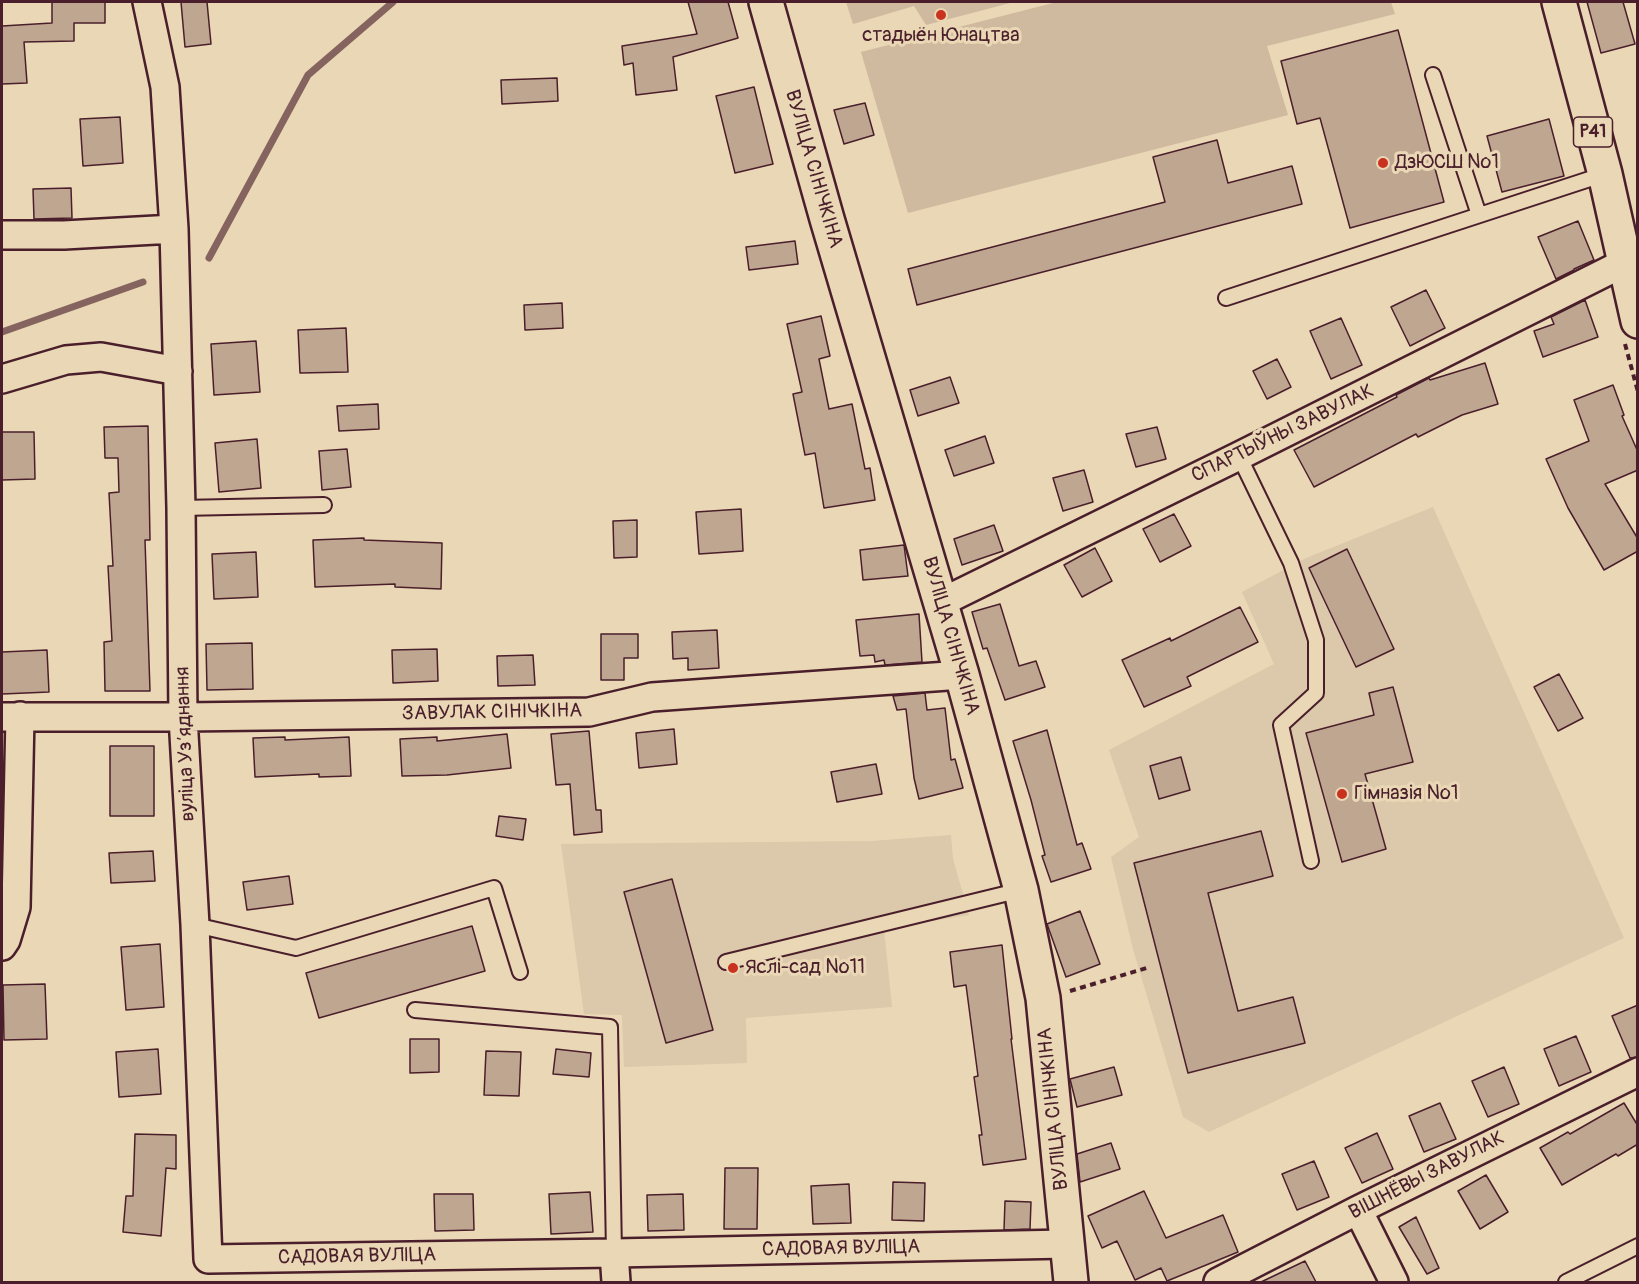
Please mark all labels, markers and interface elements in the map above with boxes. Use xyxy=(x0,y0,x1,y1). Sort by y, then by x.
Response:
marker: стадыён Юнацтва xyxy=(934,8,948,22)
place label: стадыён Юнацтва xyxy=(862,24,1020,48)
street label: ВУЛІЦА СІНІЧКІНА xyxy=(779,87,847,251)
road number: Р41 xyxy=(1574,117,1612,147)
place label: ДзЮСШ №1 xyxy=(1395,151,1499,175)
marker: ДзЮСШ №1 xyxy=(1376,156,1390,170)
street label: СПАРТЫЎНЫ ЗАВУЛАК xyxy=(1188,379,1378,489)
street label: ВУЛІЦА СІНІЧКІНА xyxy=(916,554,984,718)
street label: вуліца Узʼяднання xyxy=(171,666,201,822)
street label: ЗАВУЛАК СІНІЧКІНА xyxy=(402,699,582,727)
place label: Гімназія №1 xyxy=(1354,782,1459,806)
marker: Гімназія №1 xyxy=(1335,787,1349,801)
place label: Яслі-сад №11 xyxy=(745,956,865,980)
marker: Яслі-сад №11 xyxy=(726,961,740,975)
street label: ВУЛІЦА СІНІЧКІНА xyxy=(1034,1026,1074,1192)
street label: ВІШНЁВЫ ЗАВУЛАК xyxy=(1345,1126,1509,1226)
street label: САДОВАЯ ВУЛІЦА xyxy=(762,1236,920,1262)
street label: САДОВАЯ ВУЛІЦА xyxy=(278,1244,436,1270)

